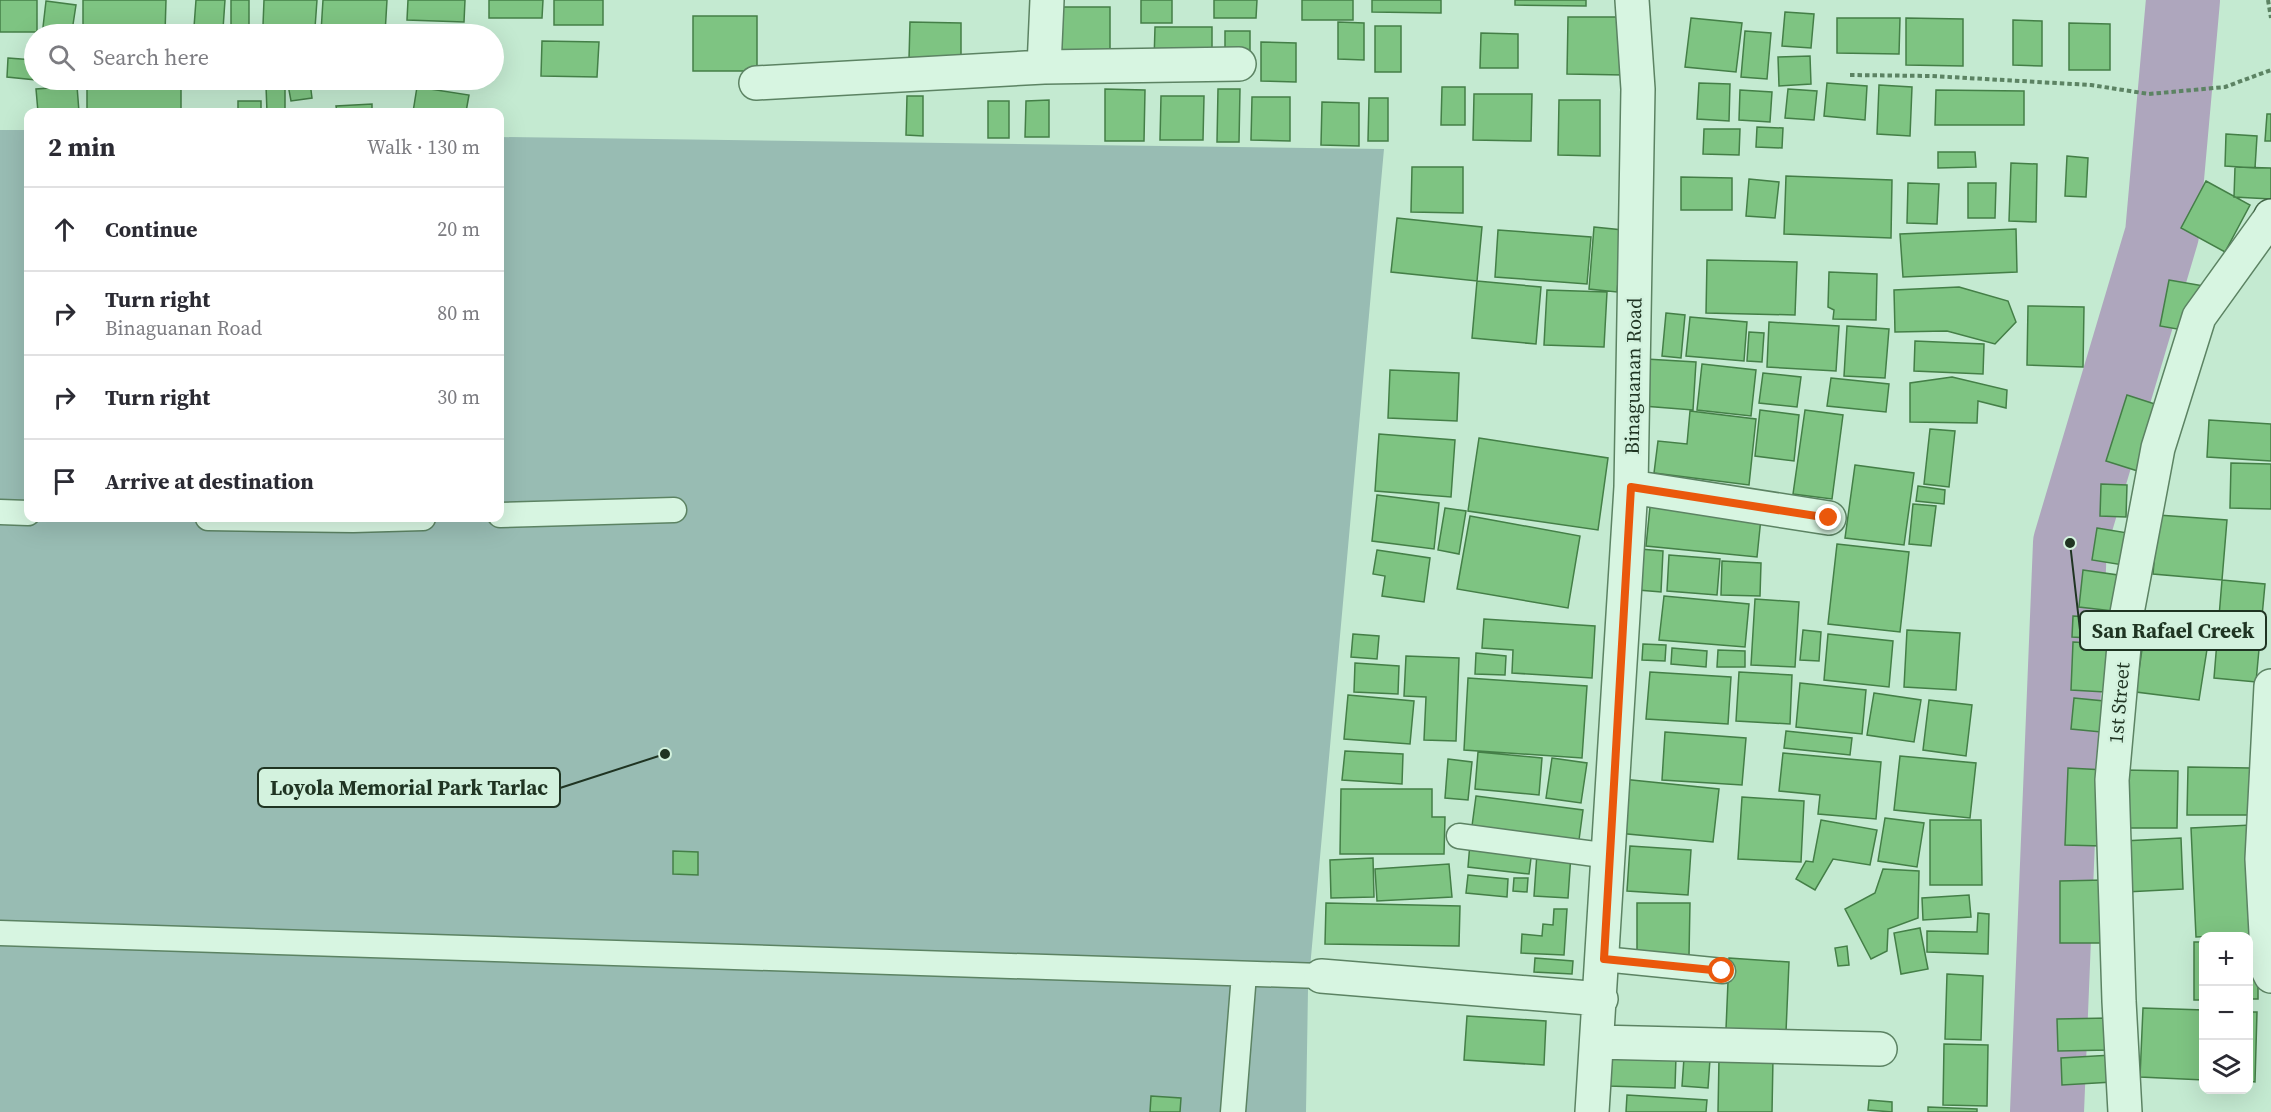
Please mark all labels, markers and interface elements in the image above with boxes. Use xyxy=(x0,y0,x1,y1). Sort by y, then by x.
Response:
search box xyxy=(24,24,504,90)
icon: search xyxy=(45,41,78,74)
text: Search here xyxy=(93,42,209,72)
text: 2 min xyxy=(48,129,115,165)
text: Walk · 130 m xyxy=(367,133,480,161)
icon: ahead xyxy=(48,213,81,246)
text: Continue xyxy=(105,214,198,244)
text: 20 m xyxy=(437,215,480,243)
text: Turn right xyxy=(105,284,210,314)
icon: right xyxy=(48,297,81,330)
street label: Binaguanan Road xyxy=(1618,297,1648,455)
text: 80 m xyxy=(437,299,480,327)
text: Binaguanan Road xyxy=(105,314,262,342)
icon: right xyxy=(48,381,81,414)
text: Turn right xyxy=(105,382,210,412)
text: 30 m xyxy=(437,383,480,411)
icon: arrive xyxy=(48,465,81,498)
text: Arrive at destination xyxy=(105,466,314,496)
route end xyxy=(1815,504,1841,530)
callout: San Rafael Creek xyxy=(2080,611,2266,650)
text: San Rafael Creek xyxy=(2092,616,2255,645)
street label: 1st Street xyxy=(2101,661,2137,745)
callout: Loyola Memorial Park Tarlac xyxy=(258,768,560,807)
text: Loyola Memorial Park Tarlac xyxy=(270,773,548,802)
map controls xyxy=(2199,932,2253,1094)
button: + xyxy=(2199,932,2253,986)
route start xyxy=(1708,957,1734,983)
button: − xyxy=(2199,986,2253,1040)
button: layers xyxy=(2199,1040,2253,1094)

